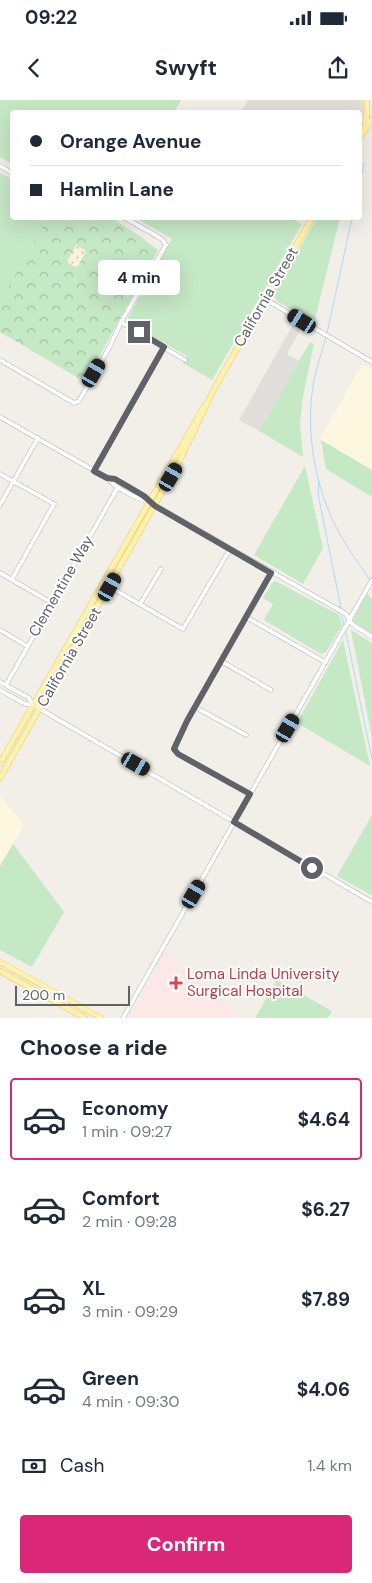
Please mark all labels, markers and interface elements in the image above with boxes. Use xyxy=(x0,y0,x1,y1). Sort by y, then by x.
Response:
text: 09:22 xyxy=(25,5,77,30)
text: Swyft xyxy=(155,53,217,82)
icon: back xyxy=(20,54,48,82)
icon: share xyxy=(324,54,352,82)
text: Orange Avenue xyxy=(60,129,201,154)
text: Hamlin Lane xyxy=(60,177,174,202)
street label: California Street xyxy=(229,243,303,350)
callout: 4 min xyxy=(98,260,180,294)
text: 4 min xyxy=(117,267,161,288)
car xyxy=(285,307,318,335)
route end xyxy=(128,321,150,343)
car xyxy=(80,356,107,390)
car xyxy=(157,460,184,494)
street label: Clementine Way xyxy=(24,531,98,640)
car xyxy=(96,570,123,604)
street label: California Street xyxy=(32,603,106,710)
car xyxy=(274,711,301,745)
car xyxy=(119,750,152,778)
route start xyxy=(301,857,323,879)
car xyxy=(180,877,207,911)
place label: Loma Linda University Surgical Hospital xyxy=(187,964,340,1001)
marker: Loma Linda University Surgical Hospital xyxy=(169,976,183,990)
scale bar xyxy=(15,983,130,1006)
text: 200 m xyxy=(22,986,65,1004)
text: Choose a ride xyxy=(20,1033,168,1062)
text: Economy xyxy=(82,1096,169,1121)
icon: car xyxy=(22,1097,67,1142)
text: $4.64 xyxy=(298,1107,350,1132)
text: 1 min · 09:27 xyxy=(82,1121,172,1142)
text: Comfort xyxy=(82,1186,160,1211)
icon: car xyxy=(22,1187,67,1232)
text: $6.27 xyxy=(301,1197,350,1222)
text: 2 min · 09:28 xyxy=(82,1211,177,1232)
text: XL xyxy=(82,1276,105,1301)
icon: car xyxy=(22,1277,67,1322)
text: $7.89 xyxy=(301,1287,350,1312)
text: 3 min · 09:29 xyxy=(82,1301,178,1322)
text: Green xyxy=(82,1366,139,1391)
icon: car xyxy=(22,1367,67,1412)
text: $4.06 xyxy=(297,1377,350,1402)
text: 4 min · 09:30 xyxy=(82,1391,180,1412)
icon: cash xyxy=(20,1452,48,1480)
text: Cash xyxy=(60,1453,104,1478)
text: 1.4 km xyxy=(308,1455,352,1476)
button: Confirm xyxy=(20,1515,352,1573)

